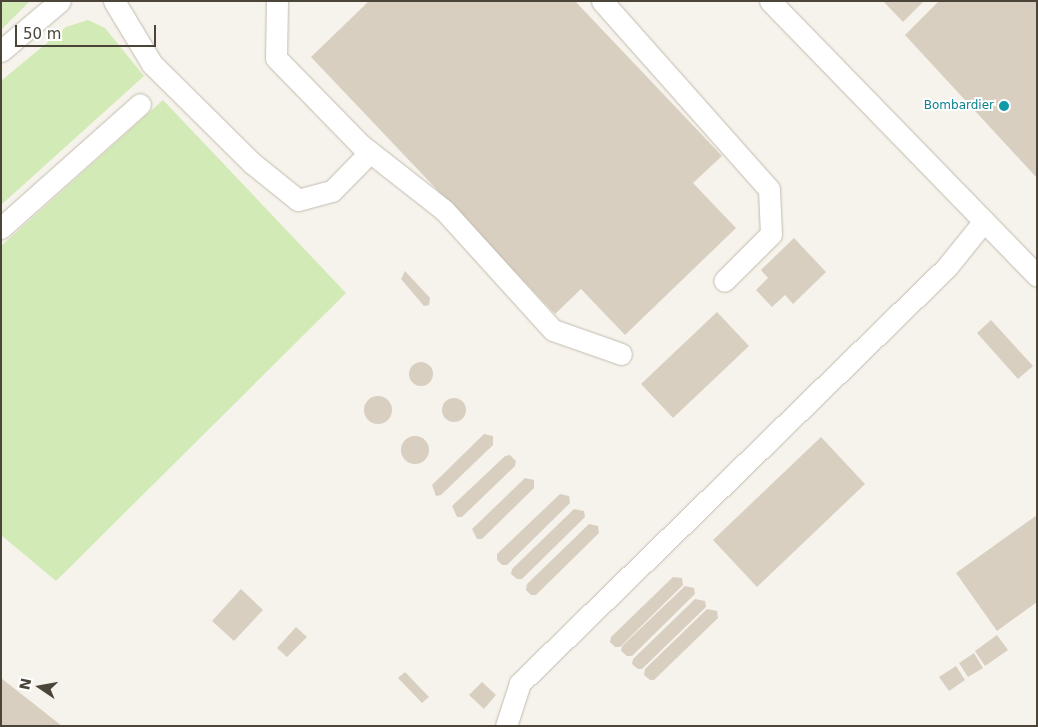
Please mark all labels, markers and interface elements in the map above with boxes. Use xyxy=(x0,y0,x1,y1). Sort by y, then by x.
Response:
scale bar xyxy=(18,15,159,47)
text: 50 m xyxy=(23,25,61,43)
place label: Bombardier xyxy=(924,99,994,113)
marker: Bombardier xyxy=(998,100,1010,112)
north arrow xyxy=(15,662,65,712)
text: N xyxy=(16,676,34,691)

